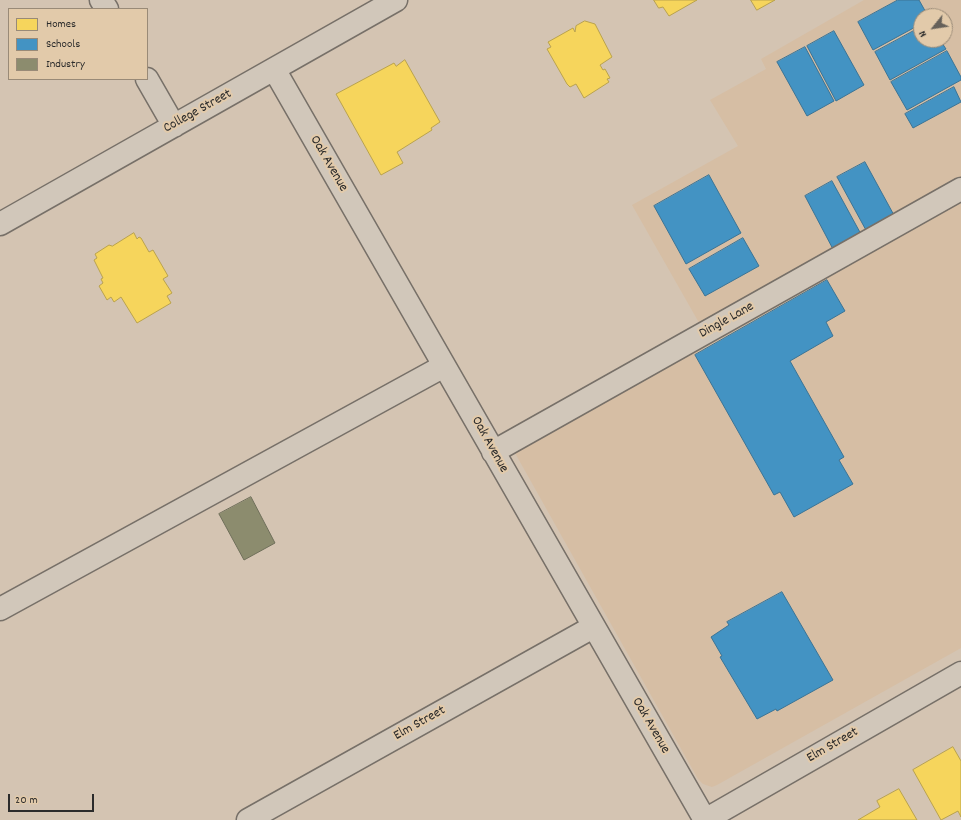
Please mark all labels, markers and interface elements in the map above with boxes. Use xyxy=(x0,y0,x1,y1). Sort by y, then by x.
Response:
legend xyxy=(8,8,148,80)
north arrow xyxy=(913,8,953,48)
text: Homes xyxy=(46,16,76,33)
text: N xyxy=(915,27,932,40)
text: Schools xyxy=(46,36,80,53)
text: Industry xyxy=(46,56,85,73)
street label: College Street xyxy=(161,86,235,138)
street label: Oak Avenue xyxy=(305,133,351,195)
street label: Dingle Lane xyxy=(697,299,757,343)
street label: Oak Avenue xyxy=(467,414,511,476)
street label: Oak Avenue xyxy=(627,695,673,757)
street label: Elm Street xyxy=(391,703,449,745)
street label: Elm Street xyxy=(804,725,862,767)
scale bar xyxy=(10,786,96,812)
text: 20 m xyxy=(15,792,38,809)

